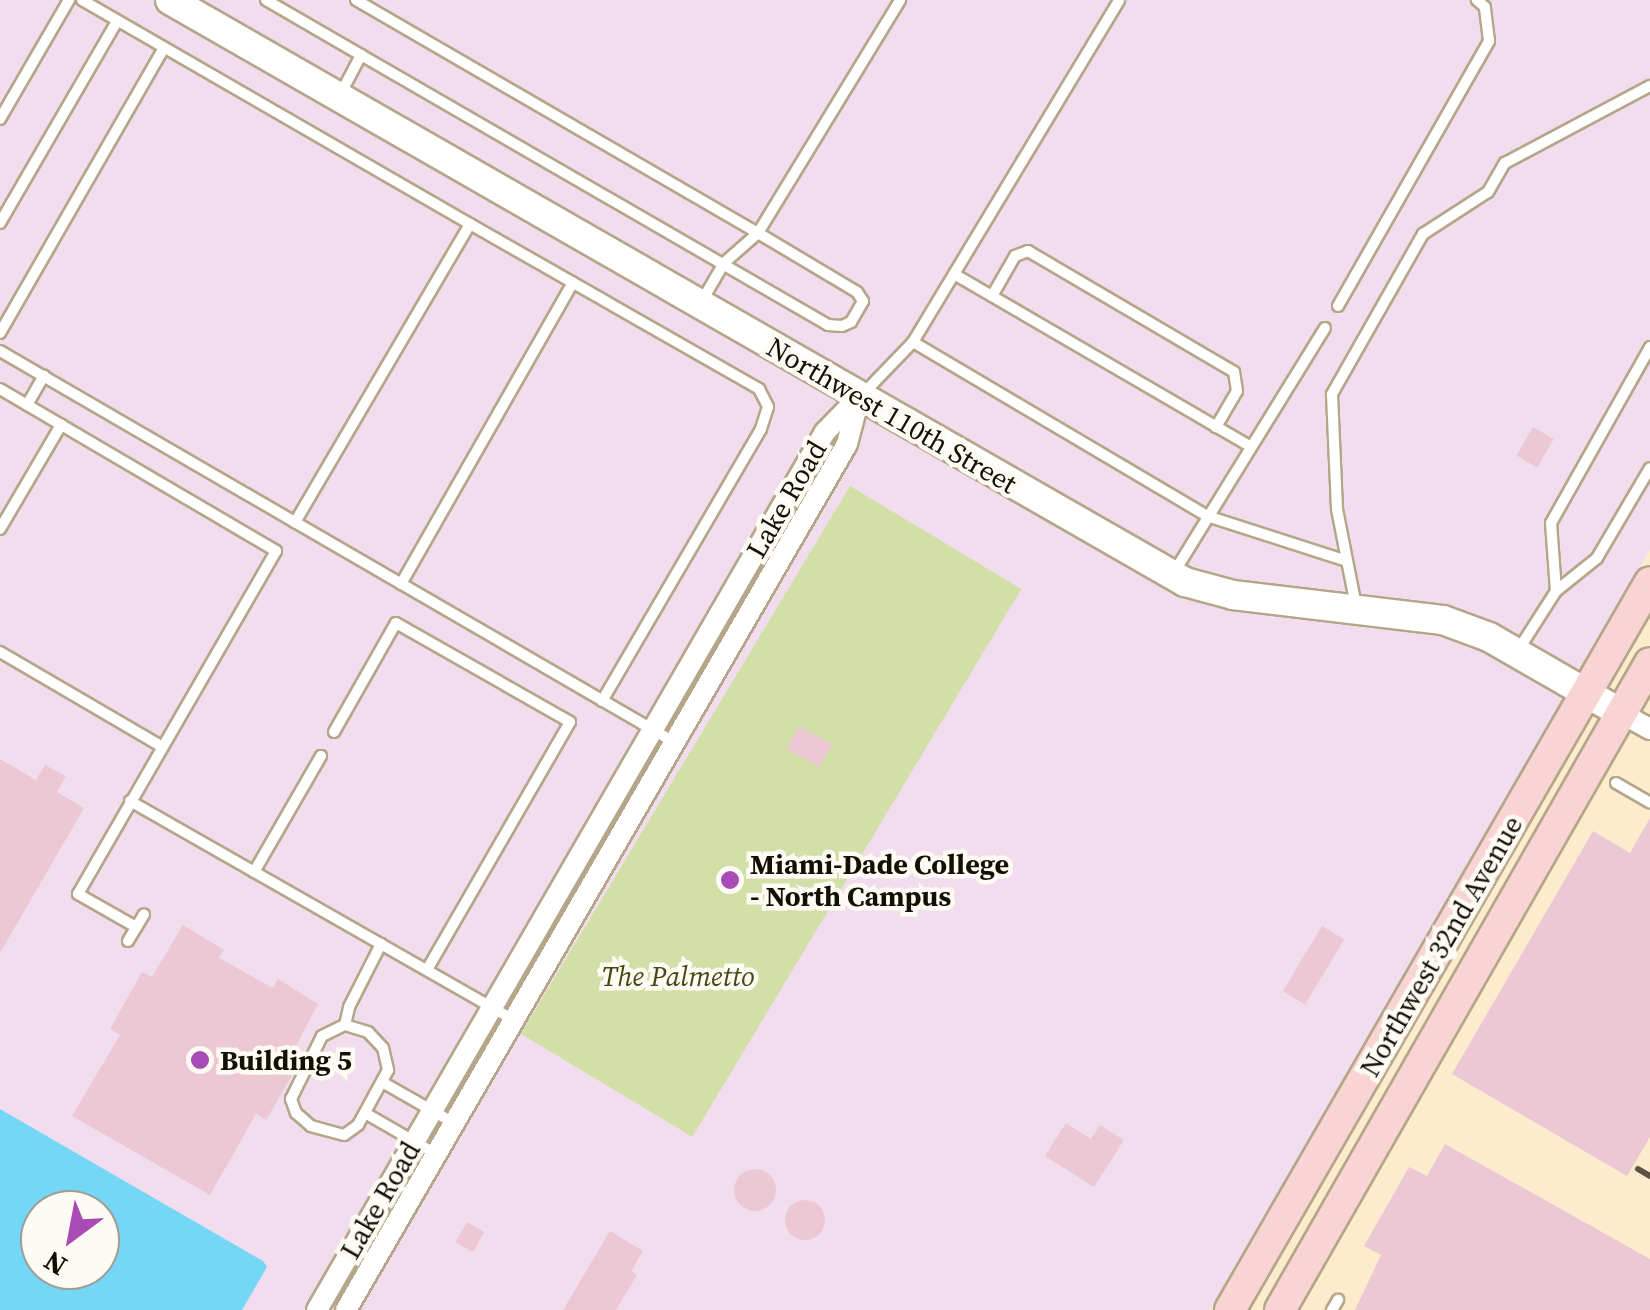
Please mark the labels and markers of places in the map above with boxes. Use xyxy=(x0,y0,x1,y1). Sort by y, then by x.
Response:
place label: Miami-Dade College - North Campus xyxy=(750,847,1009,913)
marker: Miami-Dade College - North Campus xyxy=(719,869,741,891)
place label: Building 5 xyxy=(220,1043,352,1077)
marker: Building 5 xyxy=(189,1049,211,1071)

